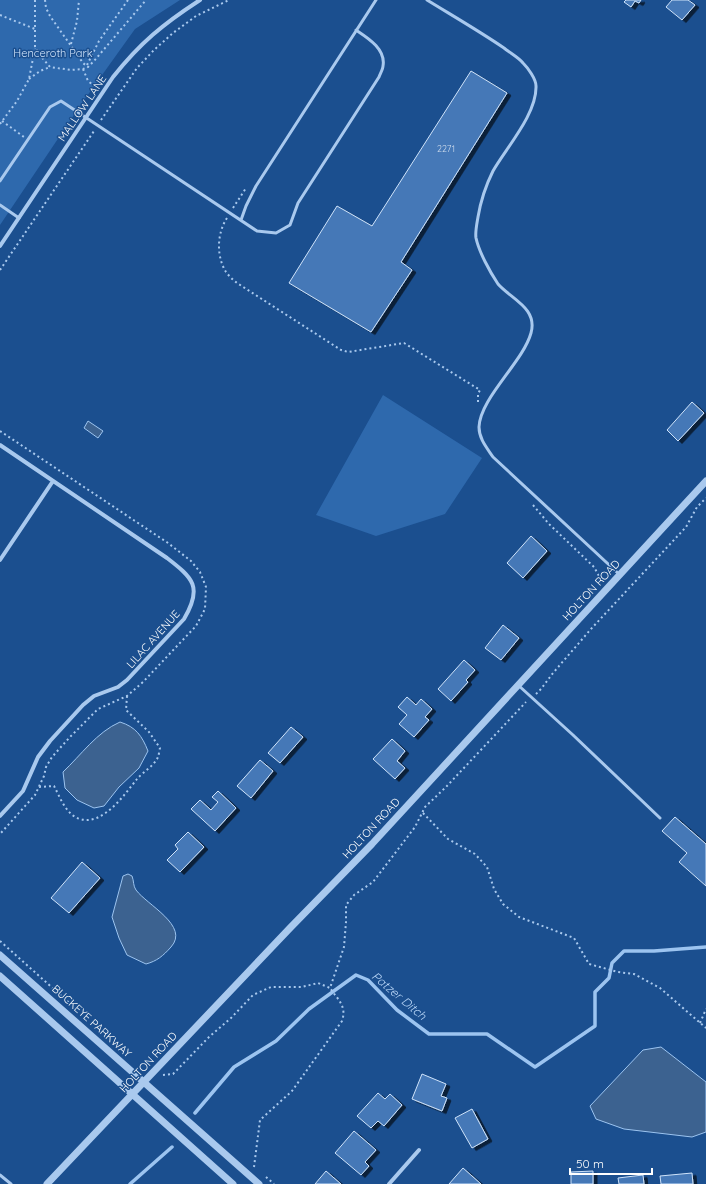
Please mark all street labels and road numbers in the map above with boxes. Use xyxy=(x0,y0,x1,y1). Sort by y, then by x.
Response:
street label: MALLOW LANE xyxy=(55,72,109,144)
street label: HOLTON ROAD xyxy=(559,557,623,623)
street label: LILAC AVENUE xyxy=(123,607,183,671)
street label: HOLTON ROAD xyxy=(339,795,403,861)
street label: BUCKEYE PARKWAY xyxy=(49,982,135,1060)
street label: HOLTON ROAD xyxy=(116,1029,180,1095)

